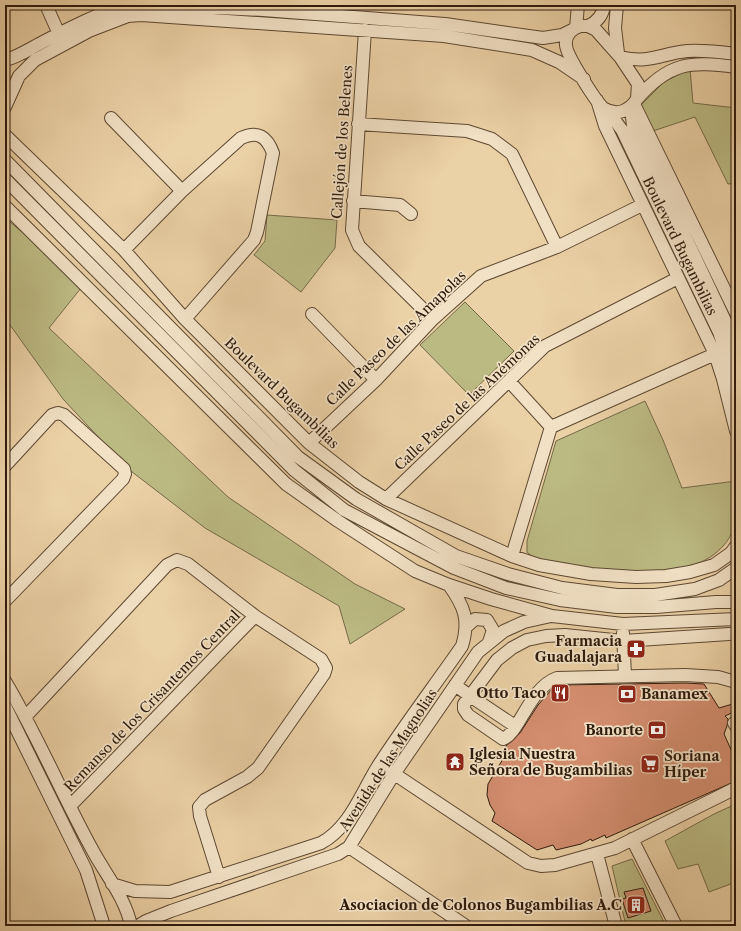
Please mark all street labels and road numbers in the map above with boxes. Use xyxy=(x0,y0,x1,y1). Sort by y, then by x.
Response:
street label: Callejón de los Belenes xyxy=(328,64,356,220)
street label: Boulevard Bugambilias xyxy=(639,174,721,318)
street label: Calle Paseo de las Amapolas xyxy=(322,266,470,410)
street label: Calle Paseo de las Anémonas xyxy=(390,330,544,474)
street label: Boulevard Bugambilias xyxy=(221,334,343,452)
street label: Remanso de los Crisantemos Central xyxy=(60,606,244,796)
street label: Avenida de las Magnolias xyxy=(335,685,441,836)

